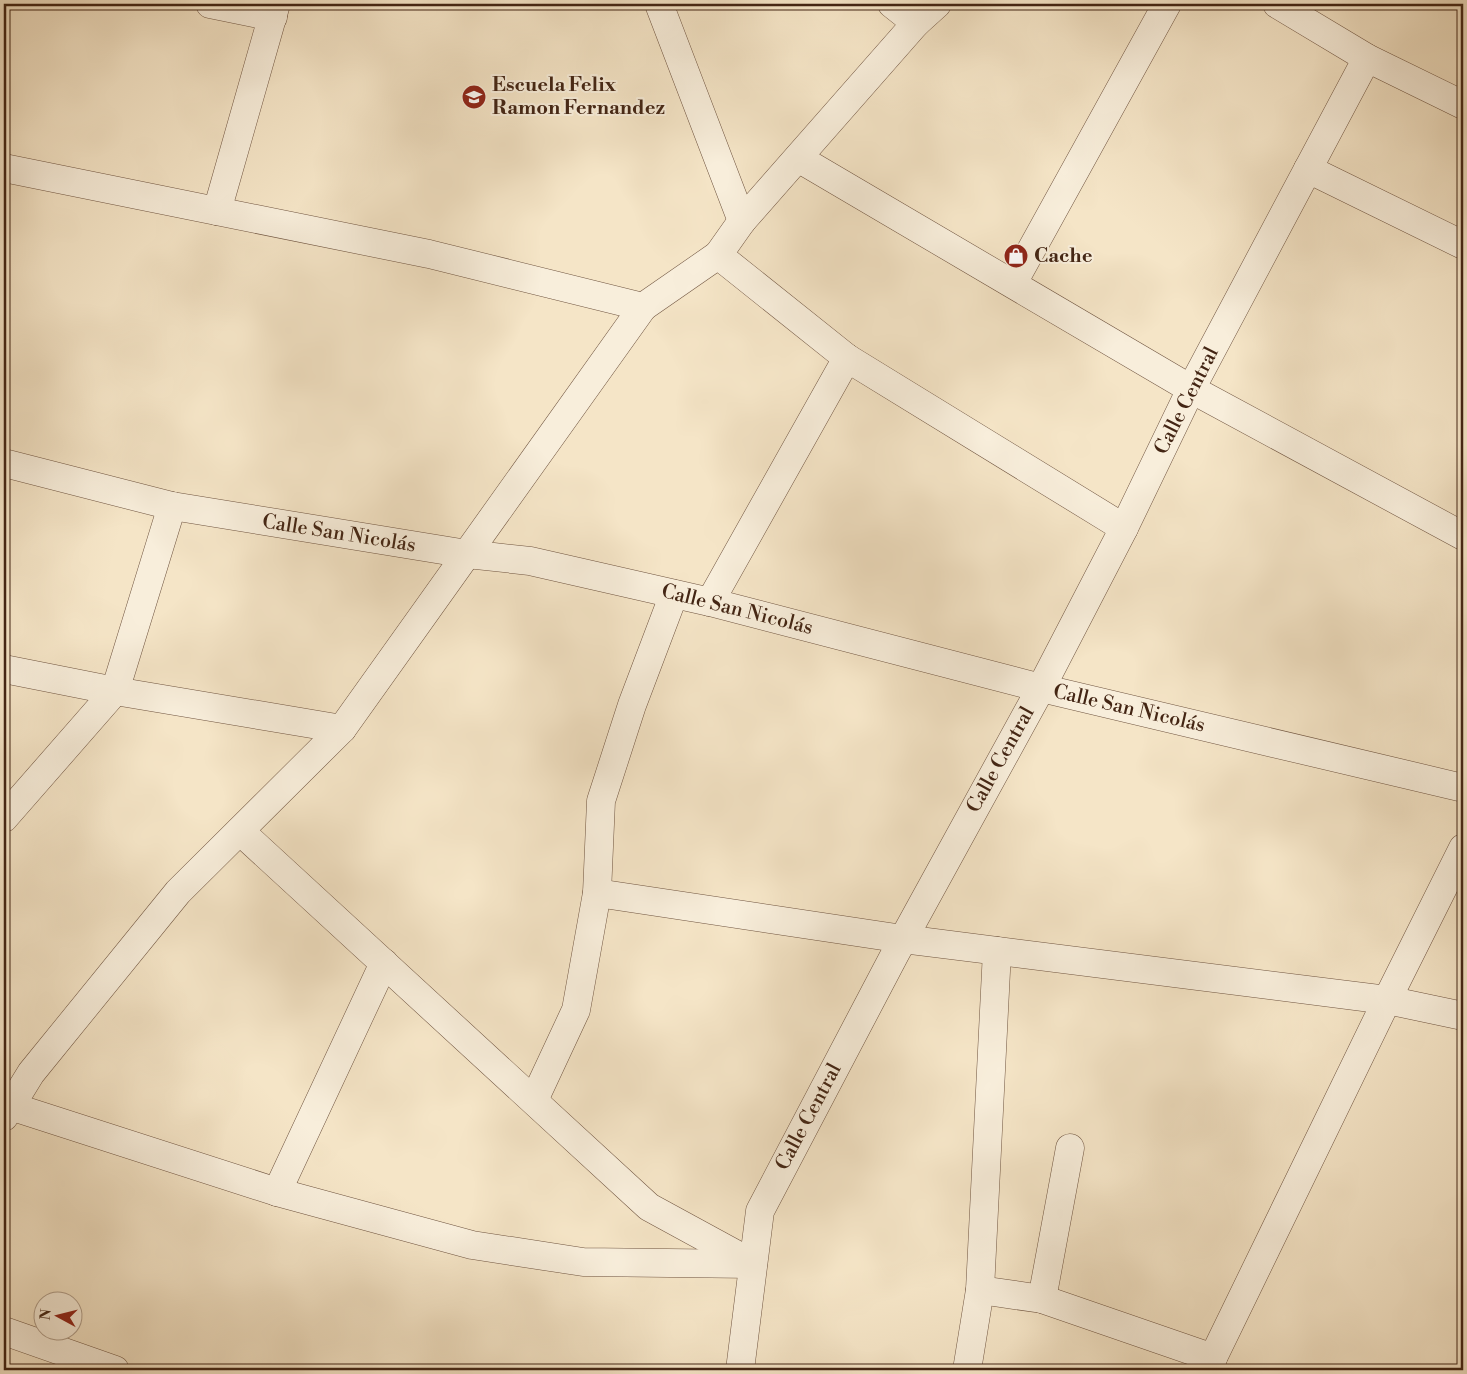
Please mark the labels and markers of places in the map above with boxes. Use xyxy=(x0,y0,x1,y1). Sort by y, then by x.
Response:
place label: Escuela Felix Ramon Fernandez xyxy=(492,73,665,121)
school or university icon: Escuela Felix Ramon Fernandez xyxy=(461,84,487,110)
shop icon: Cache xyxy=(1003,243,1029,269)
place label: Cache xyxy=(1034,244,1093,269)

